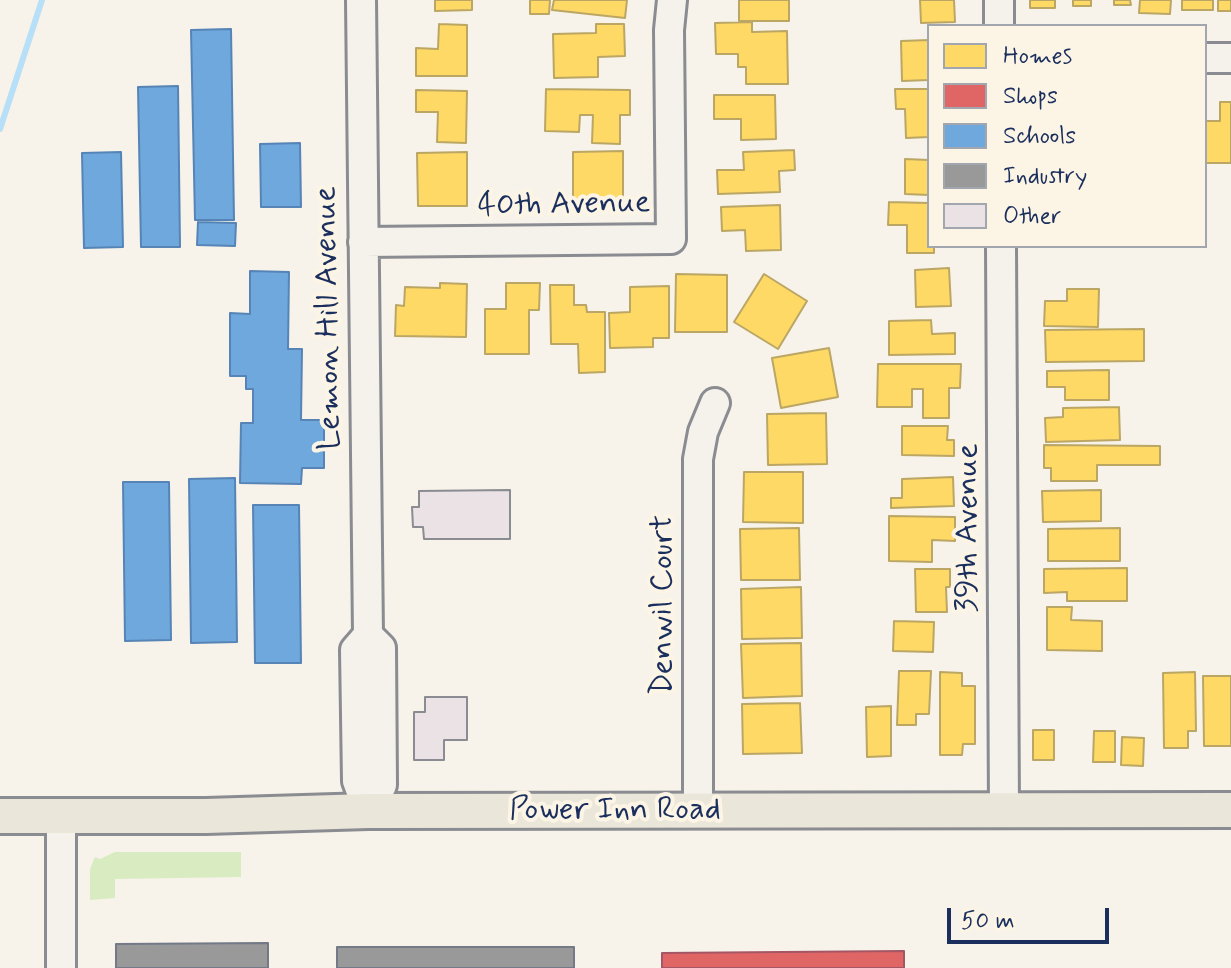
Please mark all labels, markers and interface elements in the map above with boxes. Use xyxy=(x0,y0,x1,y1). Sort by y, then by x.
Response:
legend xyxy=(927,24,1207,248)
text: Homes xyxy=(1003,41,1072,72)
text: Shops xyxy=(1003,81,1058,112)
text: Schools xyxy=(1003,121,1076,152)
text: Industry xyxy=(1003,161,1087,192)
street label: 40th Avenue xyxy=(477,185,651,227)
street label: Lemon Hill Avenue xyxy=(308,186,352,450)
text: Other xyxy=(1003,201,1061,232)
street label: 39th Avenue xyxy=(950,443,988,613)
street label: Denwil Court xyxy=(645,515,683,695)
street label: Power Inn Road xyxy=(509,792,721,830)
scale bar xyxy=(951,892,1113,942)
text: 50 m xyxy=(961,906,1015,937)

